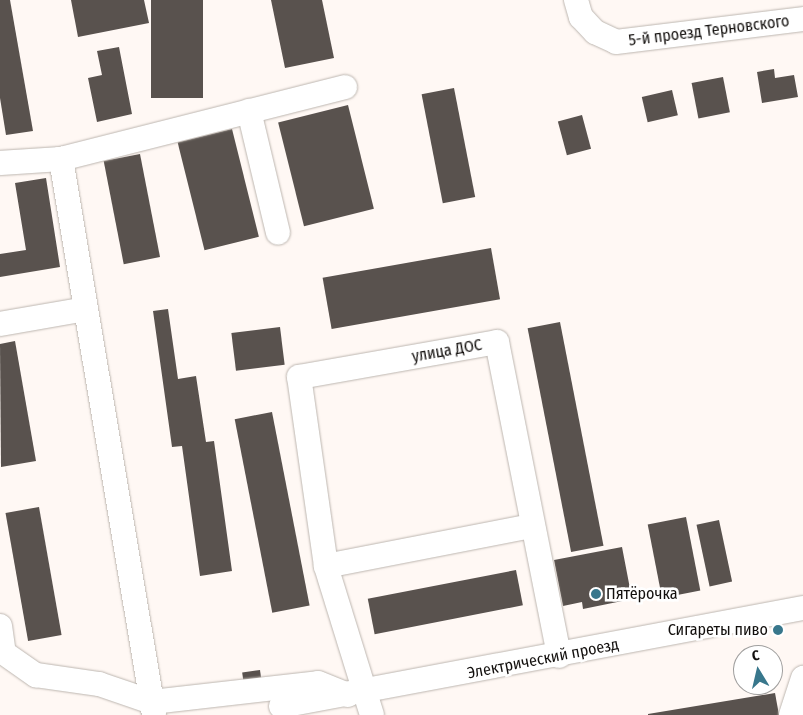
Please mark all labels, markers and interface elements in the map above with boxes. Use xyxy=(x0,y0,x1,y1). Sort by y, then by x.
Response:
street label: 5-й проезд Терновского xyxy=(627,12,791,50)
street label: улица ДОС xyxy=(410,335,484,367)
place label: Пятёрочка xyxy=(606,584,678,604)
marker: Пятёрочка xyxy=(590,588,602,600)
place label: Сигареты пиво xyxy=(668,620,768,640)
marker: Сигареты пиво xyxy=(772,624,784,636)
street label: Электрический проезд xyxy=(466,635,620,683)
north arrow xyxy=(733,645,783,695)
text: С xyxy=(751,647,761,665)

